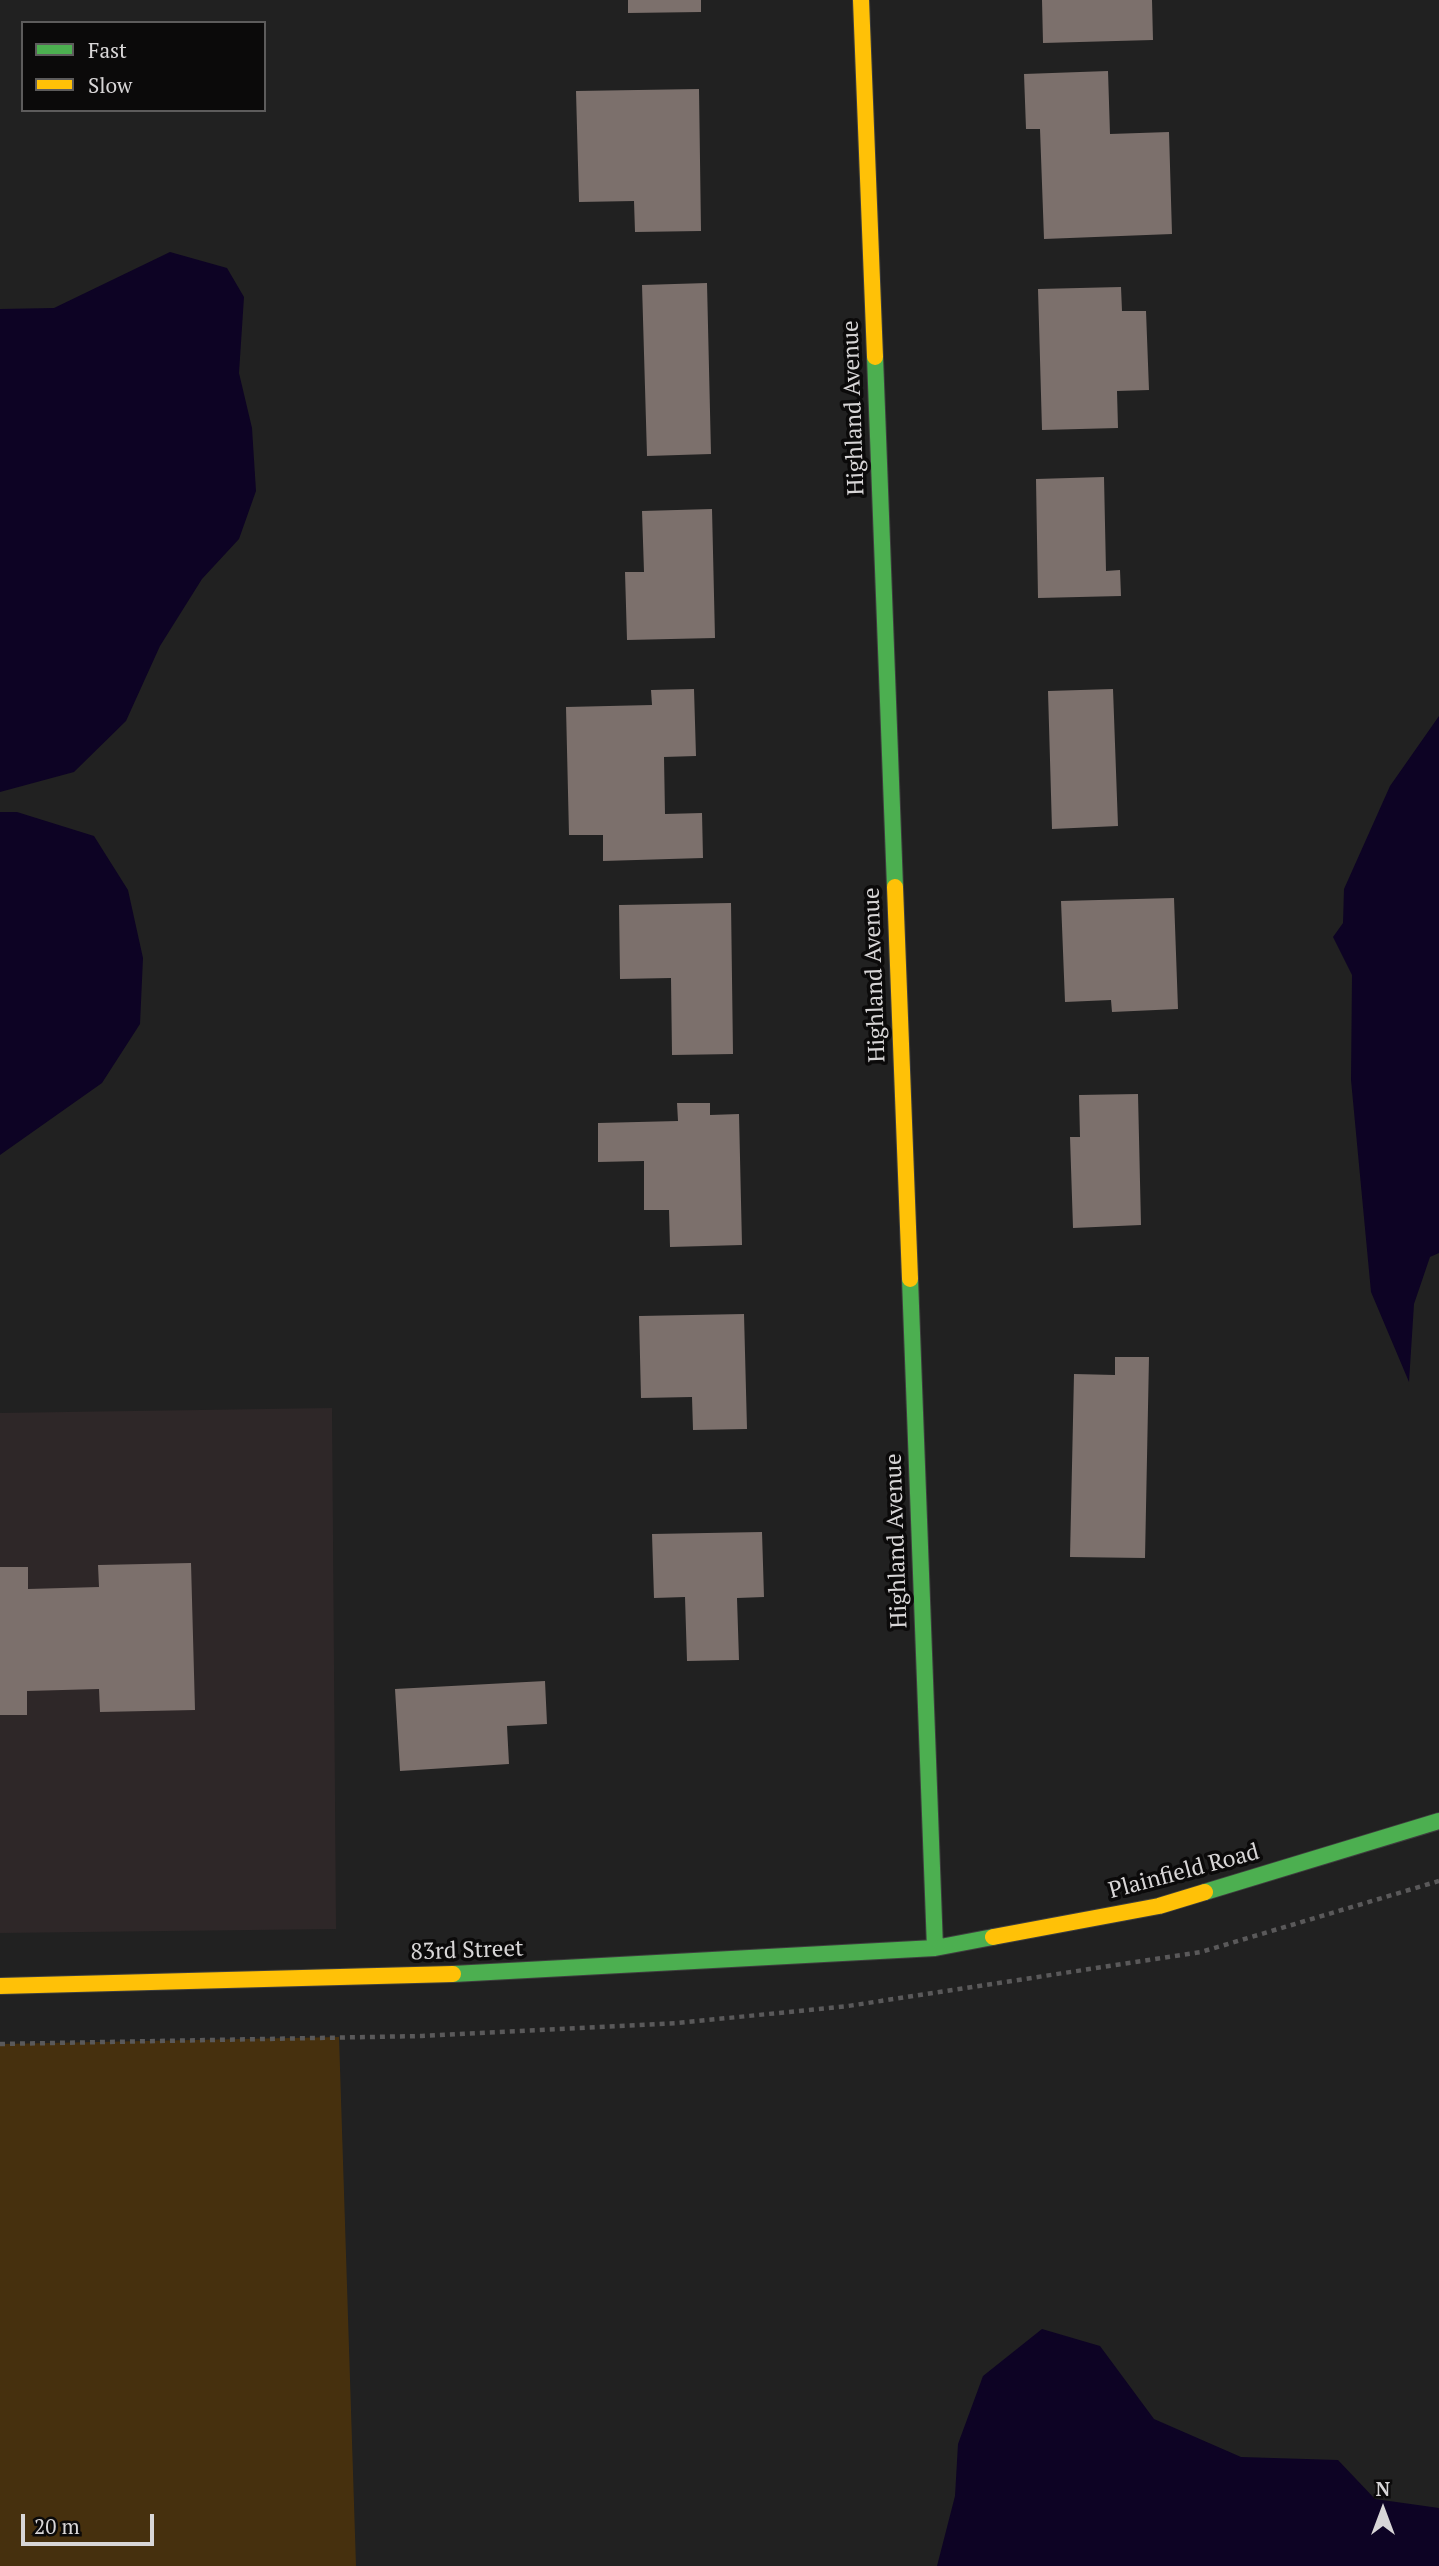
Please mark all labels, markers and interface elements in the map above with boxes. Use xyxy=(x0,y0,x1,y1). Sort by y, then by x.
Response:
legend xyxy=(21,21,266,112)
text: Fast xyxy=(88,36,127,64)
text: Slow xyxy=(88,71,132,99)
street label: Highland Avenue xyxy=(837,320,871,496)
street label: Highland Avenue xyxy=(858,887,892,1063)
street label: Highland Avenue xyxy=(880,1453,914,1629)
street label: Plainfield Road xyxy=(1106,1839,1262,1905)
street label: 83rd Street xyxy=(410,1935,524,1967)
north arrow xyxy=(1348,2475,1418,2545)
text: N xyxy=(1376,2476,1390,2501)
scale bar xyxy=(24,2500,158,2544)
text: 20 m xyxy=(34,2512,80,2540)

